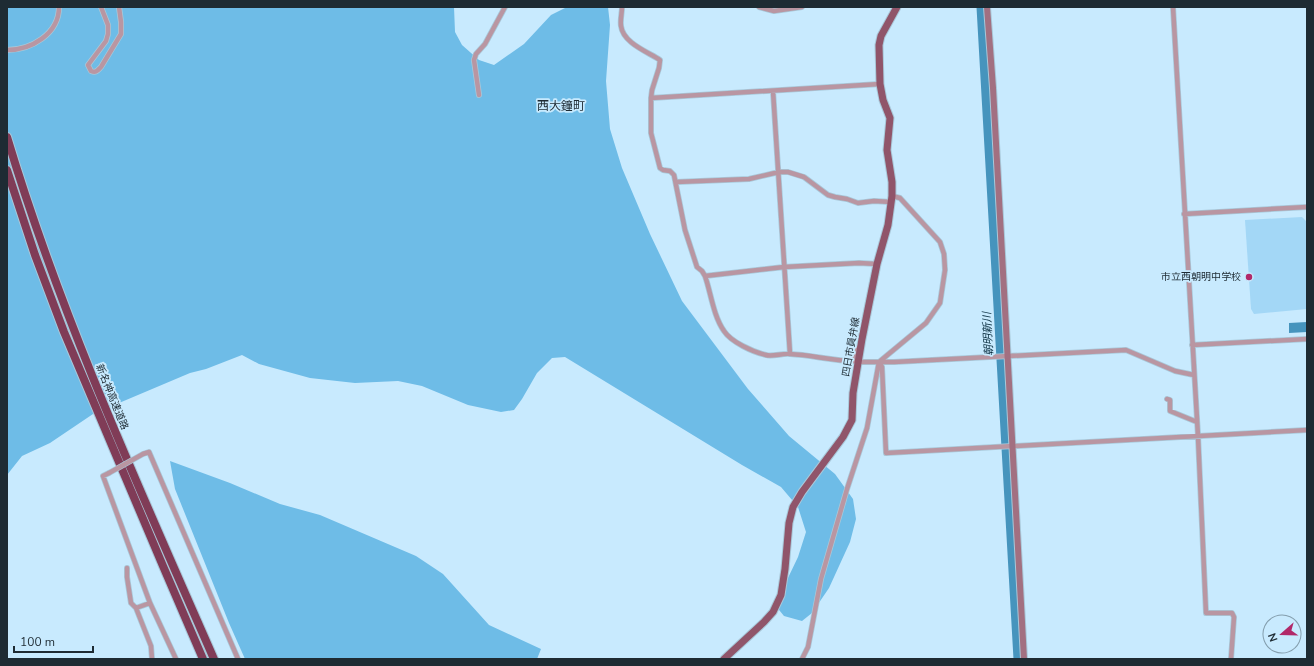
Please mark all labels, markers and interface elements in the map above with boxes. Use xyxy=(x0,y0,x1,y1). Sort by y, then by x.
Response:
district label: 西大鐘町 xyxy=(537,98,585,114)
place label: 市立西朝明中学校 xyxy=(1161,270,1241,284)
marker: 市立西朝明中学校 xyxy=(1244,272,1254,282)
water label: 朝明新川 xyxy=(979,311,997,356)
street label: 四日市員弁線 xyxy=(839,316,863,378)
street label: 新名神高速道路 xyxy=(92,362,132,432)
north arrow xyxy=(1262,614,1302,654)
scale bar xyxy=(14,628,93,654)
text: N xyxy=(1265,631,1282,644)
text: 100 m xyxy=(20,634,55,650)

